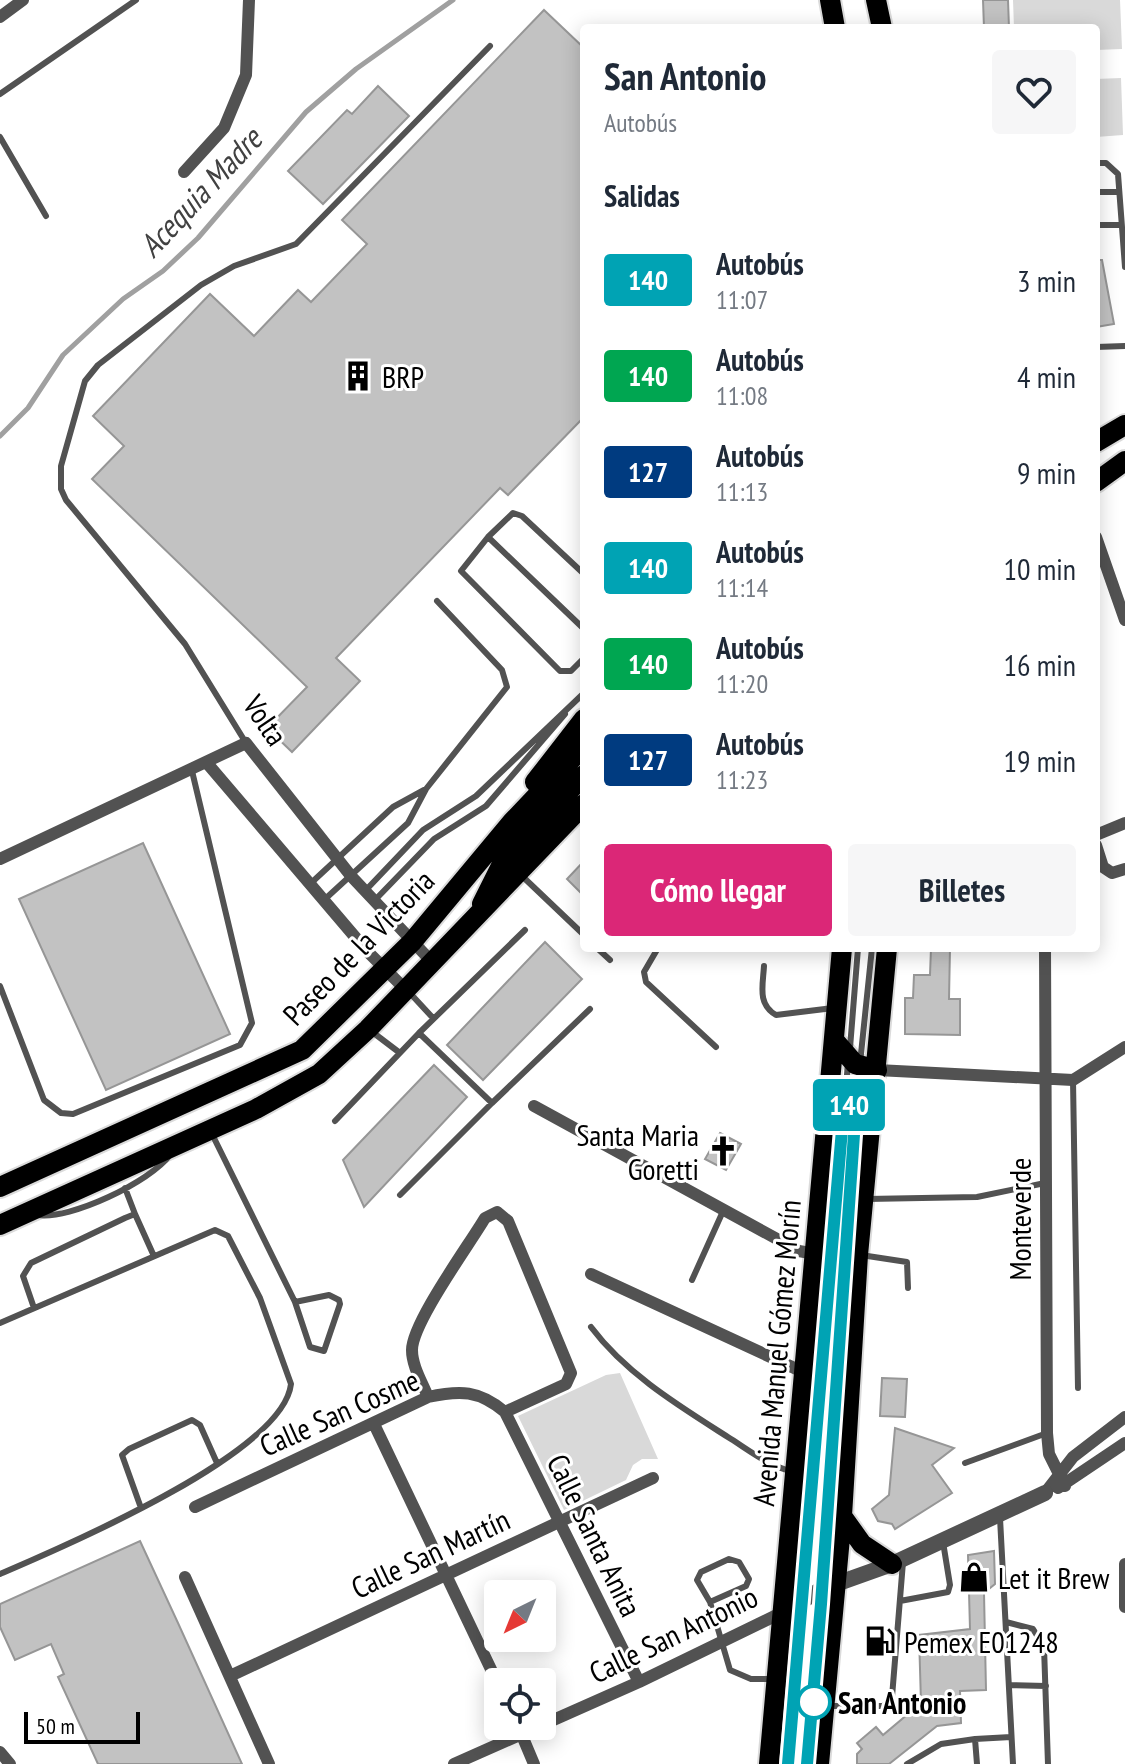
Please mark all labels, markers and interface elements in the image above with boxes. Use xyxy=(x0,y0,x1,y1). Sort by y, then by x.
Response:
button: heart xyxy=(992,50,1076,134)
text: San Antonio xyxy=(604,51,767,100)
text: Autobús xyxy=(604,106,677,139)
water label: Acequia Madre xyxy=(129,117,272,266)
text: Salidas xyxy=(604,176,680,215)
text: Autobús xyxy=(716,244,804,283)
text: 140 xyxy=(628,261,668,298)
text: 3 min xyxy=(1017,261,1076,300)
text: 11:07 xyxy=(716,283,768,316)
text: Autobús xyxy=(716,340,804,379)
place label: BRP xyxy=(382,357,424,396)
text: 140 xyxy=(628,357,668,394)
text: 4 min xyxy=(1017,357,1076,396)
building icon: BRP xyxy=(341,359,375,393)
text: 11:08 xyxy=(716,379,768,412)
text: Autobús xyxy=(716,436,804,475)
text: 127 xyxy=(628,453,668,490)
text: 9 min xyxy=(1017,453,1076,492)
text: 11:13 xyxy=(716,475,768,508)
text: Autobús xyxy=(716,532,804,571)
text: 140 xyxy=(628,549,668,586)
text: 10 min xyxy=(1003,549,1076,588)
text: 11:14 xyxy=(716,571,768,604)
text: Autobús xyxy=(716,628,804,667)
text: 140 xyxy=(628,645,668,682)
text: 16 min xyxy=(1003,645,1076,684)
text: 11:20 xyxy=(716,667,768,700)
street label: Volta xyxy=(235,686,297,753)
text: Autobús xyxy=(716,724,804,763)
text: 127 xyxy=(628,741,668,778)
text: 19 min xyxy=(1003,741,1076,780)
text: 11:23 xyxy=(716,763,768,796)
button: Cómo llegar xyxy=(604,844,832,936)
button: Billetes xyxy=(848,844,1076,936)
street label: Paseo de la Victoria xyxy=(274,861,442,1033)
line badge: 140 xyxy=(803,1079,895,1131)
text: 140 xyxy=(829,1086,869,1123)
place label: Santa Maria Goretti xyxy=(577,1115,699,1188)
church icon: Santa Maria Goretti xyxy=(706,1134,740,1168)
street label: Monteverde xyxy=(1000,1158,1039,1280)
street label: Avenida Manuel Gómez Morín xyxy=(743,1198,809,1508)
street label: Calle San Cosme xyxy=(253,1360,425,1464)
street label: Calle Santa Anita xyxy=(539,1447,651,1623)
street label: Calle San Martín xyxy=(345,1499,515,1607)
place label: Let it Brew xyxy=(998,1558,1110,1597)
shop icon: Let it Brew xyxy=(957,1560,991,1594)
street label: Calle San Antonio xyxy=(582,1576,764,1692)
north arrow xyxy=(484,1580,556,1652)
map controls xyxy=(484,1580,556,1740)
place label: Pemex E01248 xyxy=(904,1622,1059,1661)
fuel station icon: Pemex E01248 xyxy=(863,1624,897,1658)
button: locate xyxy=(484,1668,556,1740)
place label: San Antonio xyxy=(838,1683,966,1722)
marker: San Antonio xyxy=(797,1685,831,1719)
scale bar xyxy=(24,1708,140,1744)
text: 50 m xyxy=(36,1712,75,1740)

